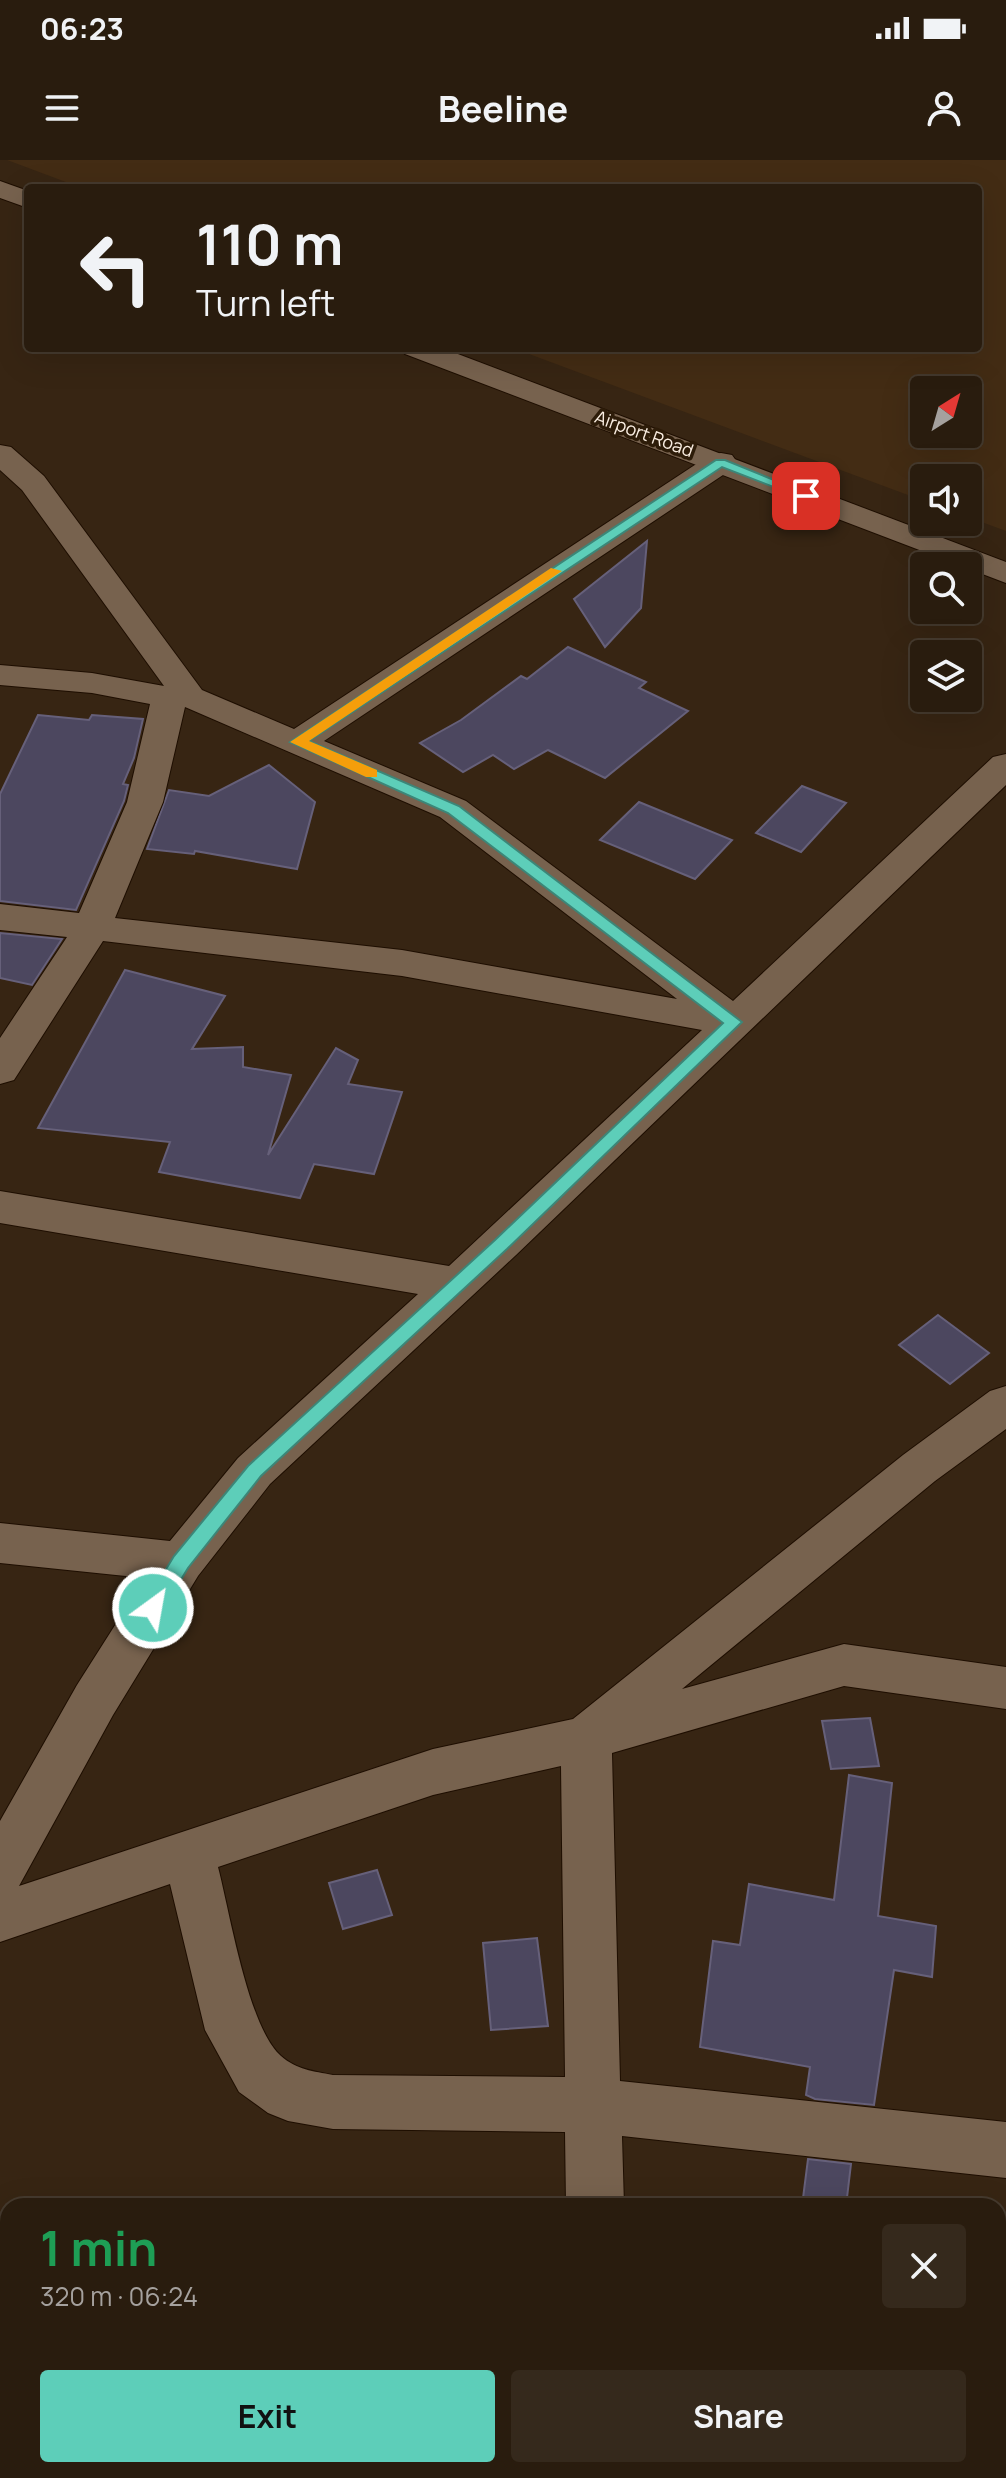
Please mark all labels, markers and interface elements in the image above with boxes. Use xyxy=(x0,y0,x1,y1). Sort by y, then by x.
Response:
text: 06:23 xyxy=(40,8,124,49)
text: Beeline xyxy=(438,84,568,133)
icon: menu xyxy=(40,86,84,130)
icon: person xyxy=(922,86,966,130)
text: 110 m xyxy=(196,205,343,282)
icon: left xyxy=(64,216,168,320)
text: Turn left xyxy=(196,278,335,327)
north arrow xyxy=(910,376,982,448)
map controls xyxy=(910,376,982,712)
street label: Airport Road xyxy=(592,404,697,462)
pin xyxy=(772,462,840,530)
button: sound xyxy=(910,464,982,536)
icon: arrive xyxy=(784,474,828,518)
button: search xyxy=(910,552,982,624)
button: layers xyxy=(910,640,982,712)
position arrow xyxy=(111,1566,195,1650)
text: 1 min xyxy=(40,2215,157,2280)
button: close xyxy=(882,2224,966,2308)
text: 320 m · 06:24 xyxy=(40,2278,198,2314)
button: Exit xyxy=(40,2370,495,2462)
button: Share xyxy=(511,2370,966,2462)

